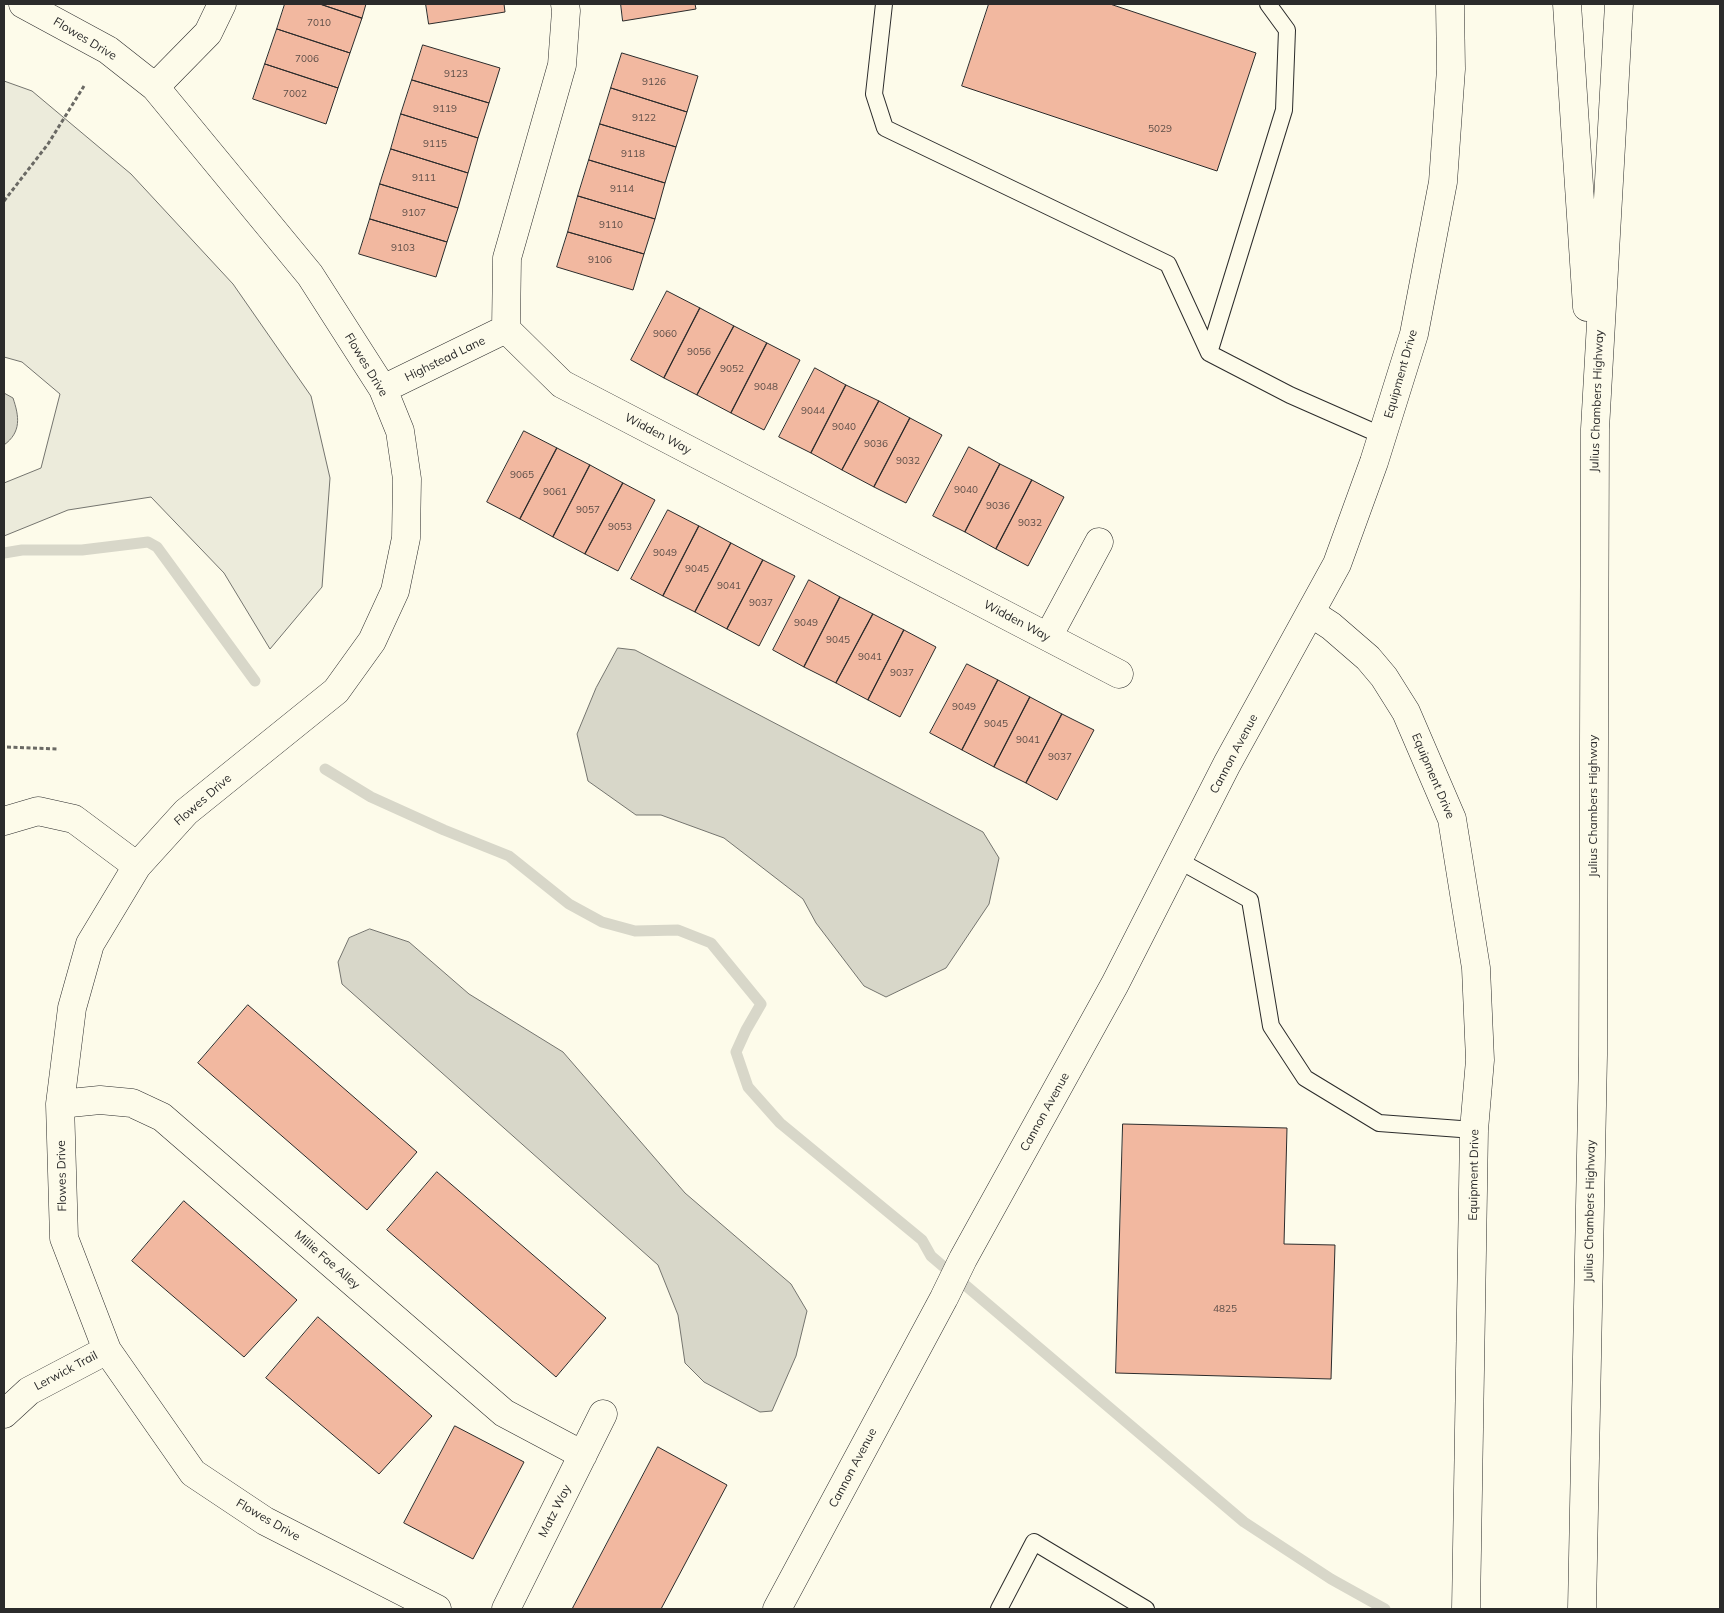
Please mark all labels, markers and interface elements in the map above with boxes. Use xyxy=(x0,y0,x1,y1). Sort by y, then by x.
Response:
street label: Flowes Drive xyxy=(51,14,119,64)
house number: 7010 xyxy=(307,17,331,29)
house number: 7006 xyxy=(295,53,319,65)
house number: 9123 xyxy=(444,68,468,80)
house number: 9126 xyxy=(642,76,666,88)
house number: 7002 xyxy=(283,88,307,100)
house number: 9119 xyxy=(433,103,457,115)
house number: 9122 xyxy=(632,112,656,124)
house number: 5029 xyxy=(1148,123,1172,135)
house number: 9115 xyxy=(423,138,447,150)
house number: 9118 xyxy=(621,148,645,160)
house number: 9111 xyxy=(412,172,436,184)
house number: 9114 xyxy=(610,183,634,195)
house number: 9107 xyxy=(402,207,426,219)
house number: 9110 xyxy=(599,219,623,231)
house number: 9103 xyxy=(391,242,415,254)
house number: 9106 xyxy=(588,254,612,266)
house number: 9060 xyxy=(653,328,677,340)
street label: Equipment Drive xyxy=(1381,328,1421,420)
street label: Julius Chambers Highway xyxy=(1587,329,1607,473)
street label: Flowes Drive xyxy=(341,331,391,399)
street label: Highstead Lane xyxy=(402,333,488,385)
house number: 9056 xyxy=(687,346,711,358)
house number: 9052 xyxy=(720,363,744,375)
house number: 9048 xyxy=(754,381,778,393)
house number: 9044 xyxy=(801,405,825,417)
street label: Widden Way xyxy=(622,410,694,458)
house number: 9040 xyxy=(832,421,856,433)
house number: 9036 xyxy=(864,438,888,450)
house number: 9032 xyxy=(896,455,920,467)
house number: 9065 xyxy=(510,469,534,481)
house number: 9040 xyxy=(954,484,978,496)
house number: 9061 xyxy=(543,486,567,498)
house number: 9036 xyxy=(986,500,1010,512)
house number: 9057 xyxy=(576,504,600,516)
house number: 9032 xyxy=(1018,517,1042,529)
house number: 9053 xyxy=(608,521,632,533)
house number: 9049 xyxy=(653,547,677,559)
house number: 9045 xyxy=(685,563,709,575)
house number: 9041 xyxy=(717,580,741,592)
house number: 9037 xyxy=(749,597,773,609)
street label: Widden Way xyxy=(981,597,1053,645)
house number: 9049 xyxy=(794,617,818,629)
house number: 9045 xyxy=(826,634,850,646)
house number: 9041 xyxy=(858,651,882,663)
house number: 9037 xyxy=(890,667,914,679)
house number: 9049 xyxy=(952,701,976,713)
street label: Cannon Avenue xyxy=(1207,712,1261,796)
house number: 9045 xyxy=(984,718,1008,730)
street label: Equipment Drive xyxy=(1408,731,1458,821)
house number: 9041 xyxy=(1016,734,1040,746)
street label: Julius Chambers Highway xyxy=(1586,735,1600,877)
house number: 9037 xyxy=(1048,751,1072,763)
street label: Flowes Drive xyxy=(171,771,235,829)
street label: Cannon Avenue xyxy=(1017,1070,1073,1154)
street label: Equipment Drive xyxy=(1466,1129,1482,1221)
street label: Flowes Drive xyxy=(54,1140,70,1212)
street label: Julius Chambers Highway xyxy=(1582,1140,1598,1282)
street label: Millie Fae Alley xyxy=(291,1228,363,1292)
house number: 4825 xyxy=(1213,1303,1237,1315)
street label: Lerwick Trail xyxy=(32,1348,100,1394)
street label: Cannon Avenue xyxy=(826,1426,880,1510)
street label: Matz Way xyxy=(536,1482,574,1540)
street label: Flowes Drive xyxy=(234,1496,302,1544)

